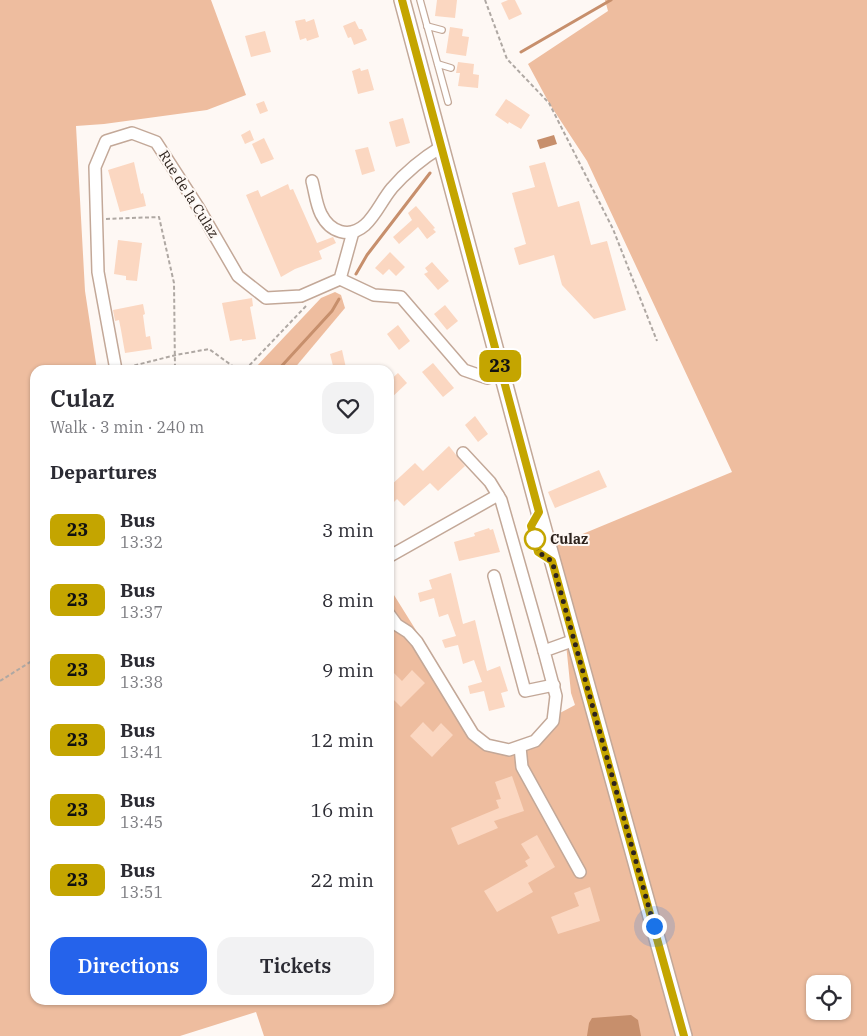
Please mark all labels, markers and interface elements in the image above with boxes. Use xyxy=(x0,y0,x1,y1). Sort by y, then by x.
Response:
street label: Rue de la Culaz xyxy=(155,147,223,241)
line badge: 23 xyxy=(478,350,522,382)
text: 23 xyxy=(489,354,511,377)
text: Culaz xyxy=(50,382,115,414)
button: heart xyxy=(322,382,374,434)
text: Walk · 3 min · 240 m xyxy=(50,417,204,437)
text: Departures xyxy=(50,460,157,484)
text: Bus xyxy=(120,508,155,532)
text: 23 xyxy=(67,518,88,541)
text: 3 min xyxy=(322,518,374,542)
marker: Culaz xyxy=(524,528,546,550)
place label: Culaz xyxy=(550,530,588,548)
text: 13:32 xyxy=(120,532,163,552)
text: Bus xyxy=(120,578,155,602)
text: 23 xyxy=(67,588,88,611)
text: 8 min xyxy=(322,588,374,612)
text: 13:37 xyxy=(120,602,163,622)
text: Bus xyxy=(120,648,155,672)
text: 23 xyxy=(67,658,88,681)
text: 9 min xyxy=(322,658,374,682)
text: 13:38 xyxy=(120,672,163,692)
text: Bus xyxy=(120,718,155,742)
text: 23 xyxy=(67,728,88,751)
text: 12 min xyxy=(311,728,374,752)
text: 13:41 xyxy=(120,742,163,762)
text: Bus xyxy=(120,788,155,812)
text: 23 xyxy=(67,798,88,821)
text: 16 min xyxy=(311,798,374,822)
text: 13:45 xyxy=(120,812,163,832)
text: Bus xyxy=(120,858,155,882)
text: 23 xyxy=(67,868,88,891)
text: 22 min xyxy=(311,868,374,892)
text: 13:51 xyxy=(120,882,163,902)
your location xyxy=(642,914,667,939)
button: Directions xyxy=(50,937,207,995)
button: Tickets xyxy=(217,937,374,995)
map controls xyxy=(806,975,851,1020)
button: locate xyxy=(806,975,851,1020)

